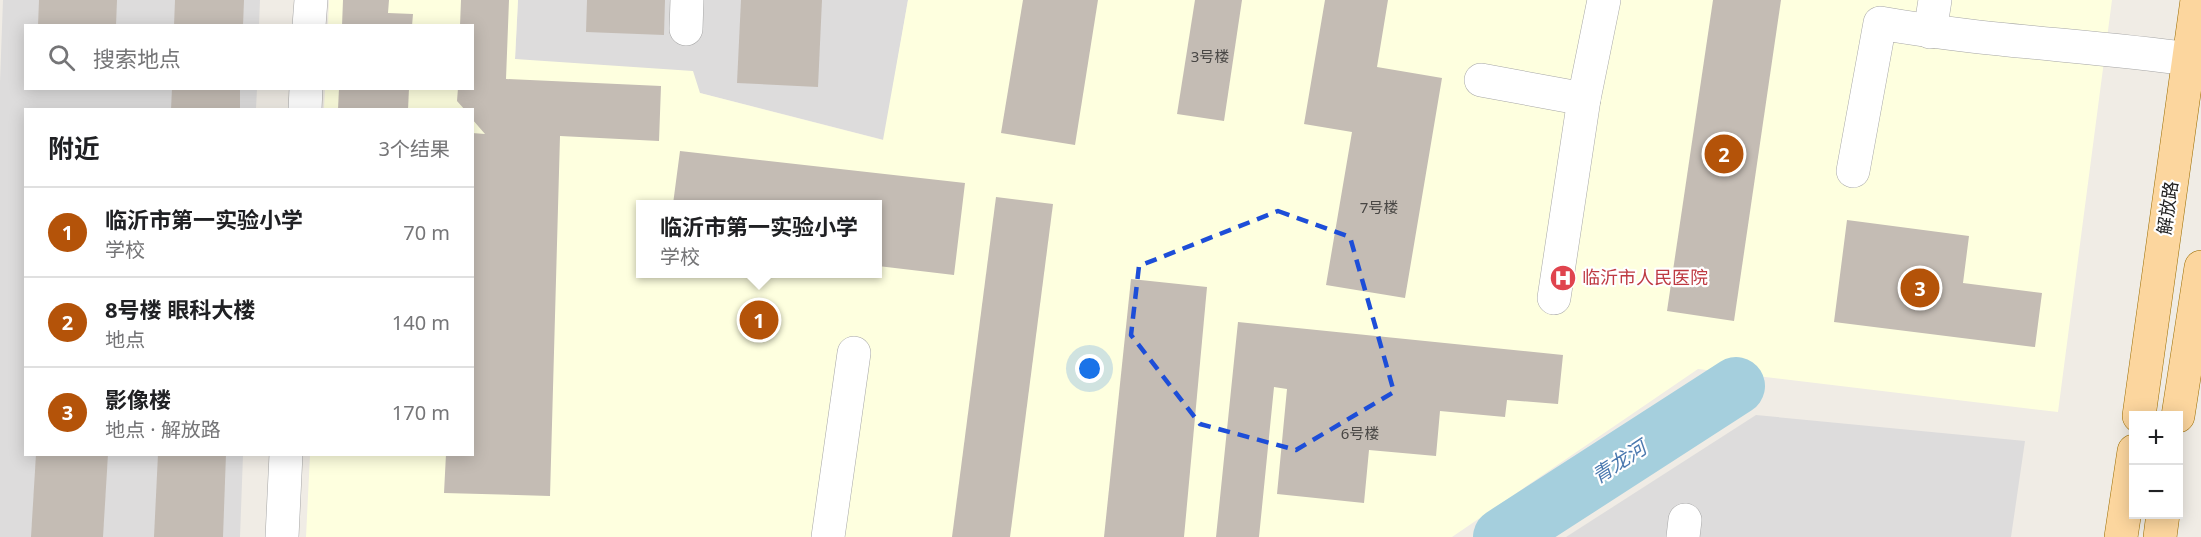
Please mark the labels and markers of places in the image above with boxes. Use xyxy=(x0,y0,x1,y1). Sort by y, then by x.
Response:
pin: 2 xyxy=(1704,132,1744,176)
hospital icon: 临沂市人民医院 xyxy=(1548,263,1578,293)
place label: 临沂市人民医院 xyxy=(1582,265,1708,289)
pin: 3 xyxy=(1900,266,1940,310)
pin: 1 xyxy=(740,298,778,342)

